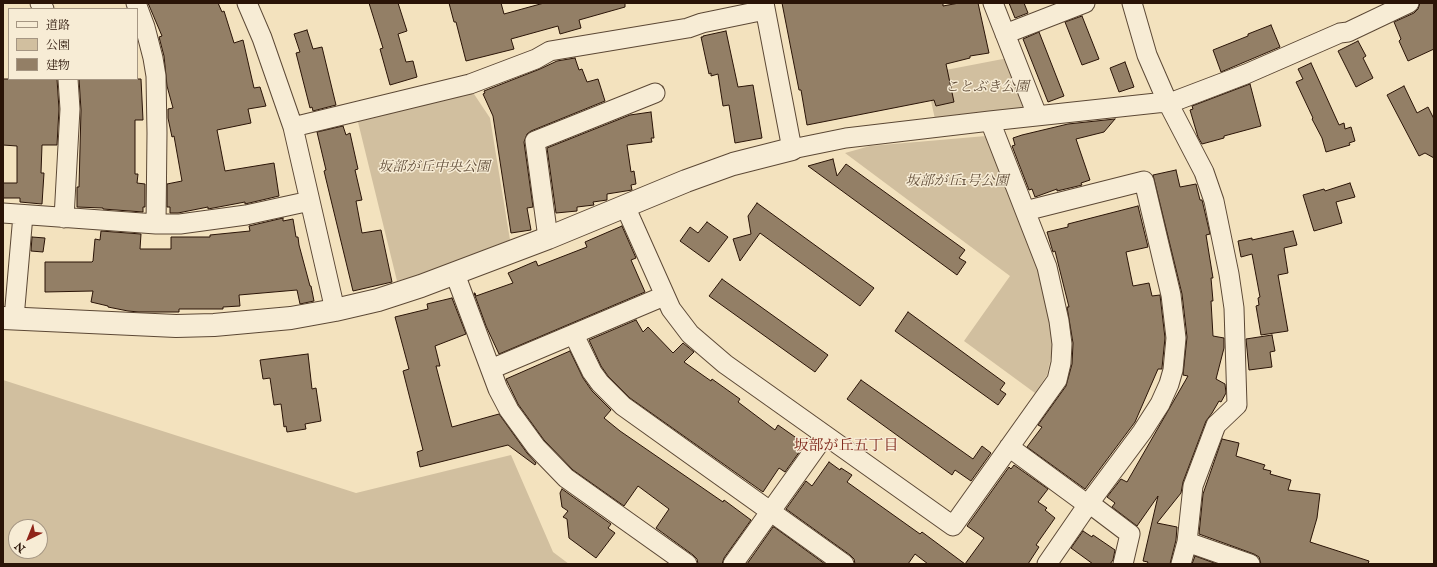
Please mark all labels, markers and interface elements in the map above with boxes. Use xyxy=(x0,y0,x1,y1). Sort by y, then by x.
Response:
legend xyxy=(8,8,138,80)
text: 道路 xyxy=(46,18,70,33)
text: 公園 xyxy=(46,38,70,53)
text: 建物 xyxy=(46,58,70,73)
park label: ことぶき公園 xyxy=(945,80,1029,96)
park label: 坂部が丘中央公園 xyxy=(378,160,490,176)
park label: 坂部が丘1号公園 xyxy=(905,174,1009,190)
district label: 坂部が丘五丁目 xyxy=(794,438,898,456)
north arrow xyxy=(8,519,48,559)
text: N xyxy=(12,539,29,555)

